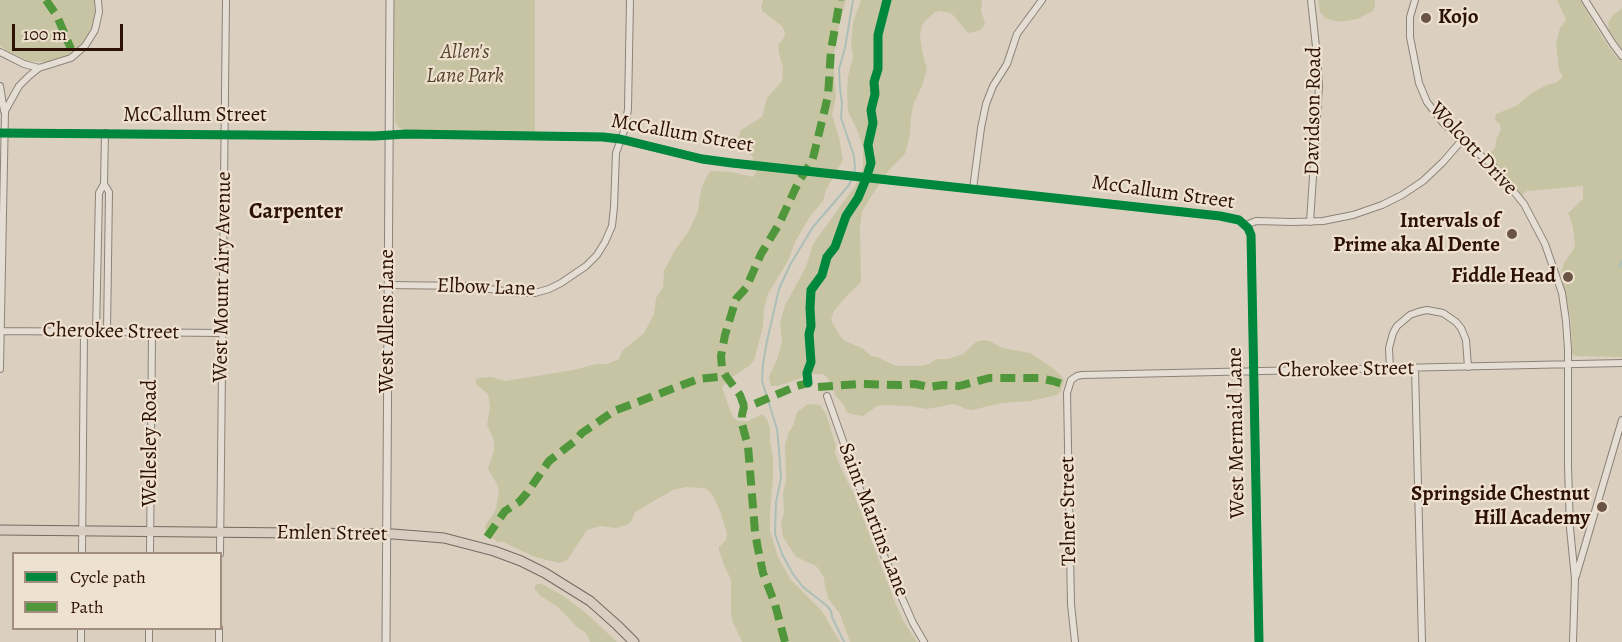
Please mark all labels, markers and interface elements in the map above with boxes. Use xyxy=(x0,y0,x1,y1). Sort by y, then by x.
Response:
place label: Kojo xyxy=(1438,5,1478,31)
marker: Kojo xyxy=(1419,11,1433,25)
scale bar xyxy=(15,12,126,50)
text: 100 m xyxy=(23,22,67,46)
park label: Allen's Lane Park xyxy=(426,40,504,90)
street label: Davidson Road xyxy=(1300,46,1328,176)
street label: Wolcott Drive xyxy=(1424,97,1522,201)
street label: McCallum Street xyxy=(123,103,267,129)
street label: McCallum Street xyxy=(609,109,755,159)
street label: McCallum Street xyxy=(1090,170,1236,216)
street label: West Mount Airy Avenue xyxy=(209,171,237,383)
district label: Carpenter xyxy=(249,200,343,226)
place label: Intervals of Prime aka Al Dente xyxy=(1333,209,1500,259)
marker: Intervals of Prime aka Al Dente xyxy=(1505,227,1519,241)
street label: West Allens Lane xyxy=(375,249,401,393)
place label: Fiddle Head xyxy=(1451,264,1556,290)
marker: Fiddle Head xyxy=(1561,270,1575,284)
street label: Elbow Lane xyxy=(436,274,536,302)
street label: Cherokee Street xyxy=(42,318,180,346)
street label: West Mermaid Lane xyxy=(1223,347,1251,519)
street label: Cherokee Street xyxy=(1277,356,1415,384)
street label: Wellesley Road xyxy=(138,379,164,507)
street label: Saint Martins Lane xyxy=(832,440,914,600)
street label: Telner Street xyxy=(1055,456,1083,566)
place label: Springside Chestnut Hill Academy xyxy=(1411,482,1590,532)
marker: Springside Chestnut Hill Academy xyxy=(1595,500,1609,514)
street label: Emlen Street xyxy=(276,520,388,548)
legend xyxy=(12,552,222,630)
text: Cycle path xyxy=(70,565,146,589)
text: Path xyxy=(70,595,104,619)

